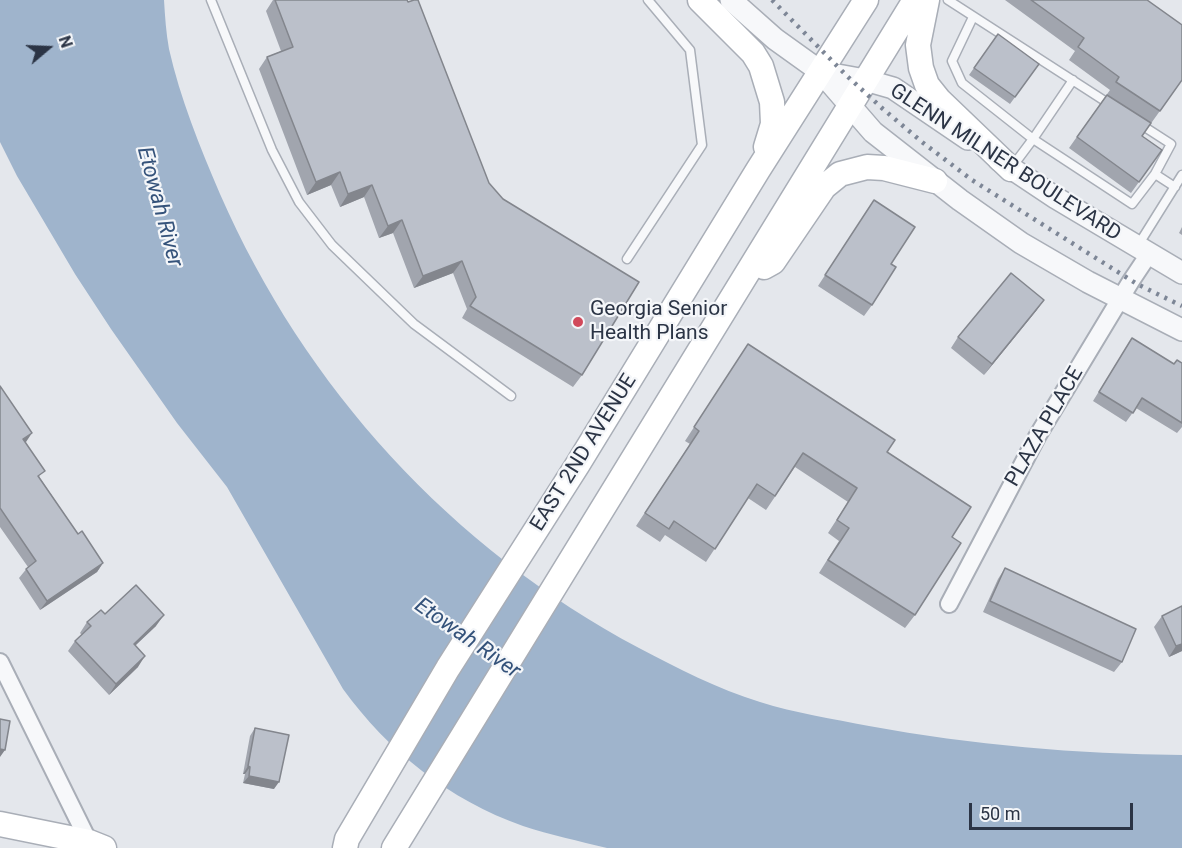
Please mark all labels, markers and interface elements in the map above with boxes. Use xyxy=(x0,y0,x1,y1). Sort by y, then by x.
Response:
north arrow xyxy=(18,18,78,78)
text: N xyxy=(55,34,76,50)
street label: GLENN MILNER BOULEVARD xyxy=(885,79,1125,247)
water label: Etowah River xyxy=(130,144,188,270)
place label: Georgia Senior Health Plans xyxy=(590,297,727,347)
marker: Georgia Senior Health Plans xyxy=(571,315,585,329)
street label: PLAZA PLACE xyxy=(1001,363,1089,491)
street label: EAST 2ND AVENUE xyxy=(526,370,642,536)
water label: Etowah River xyxy=(409,593,525,685)
scale bar xyxy=(972,791,1136,829)
text: 50 m xyxy=(980,803,1020,824)

